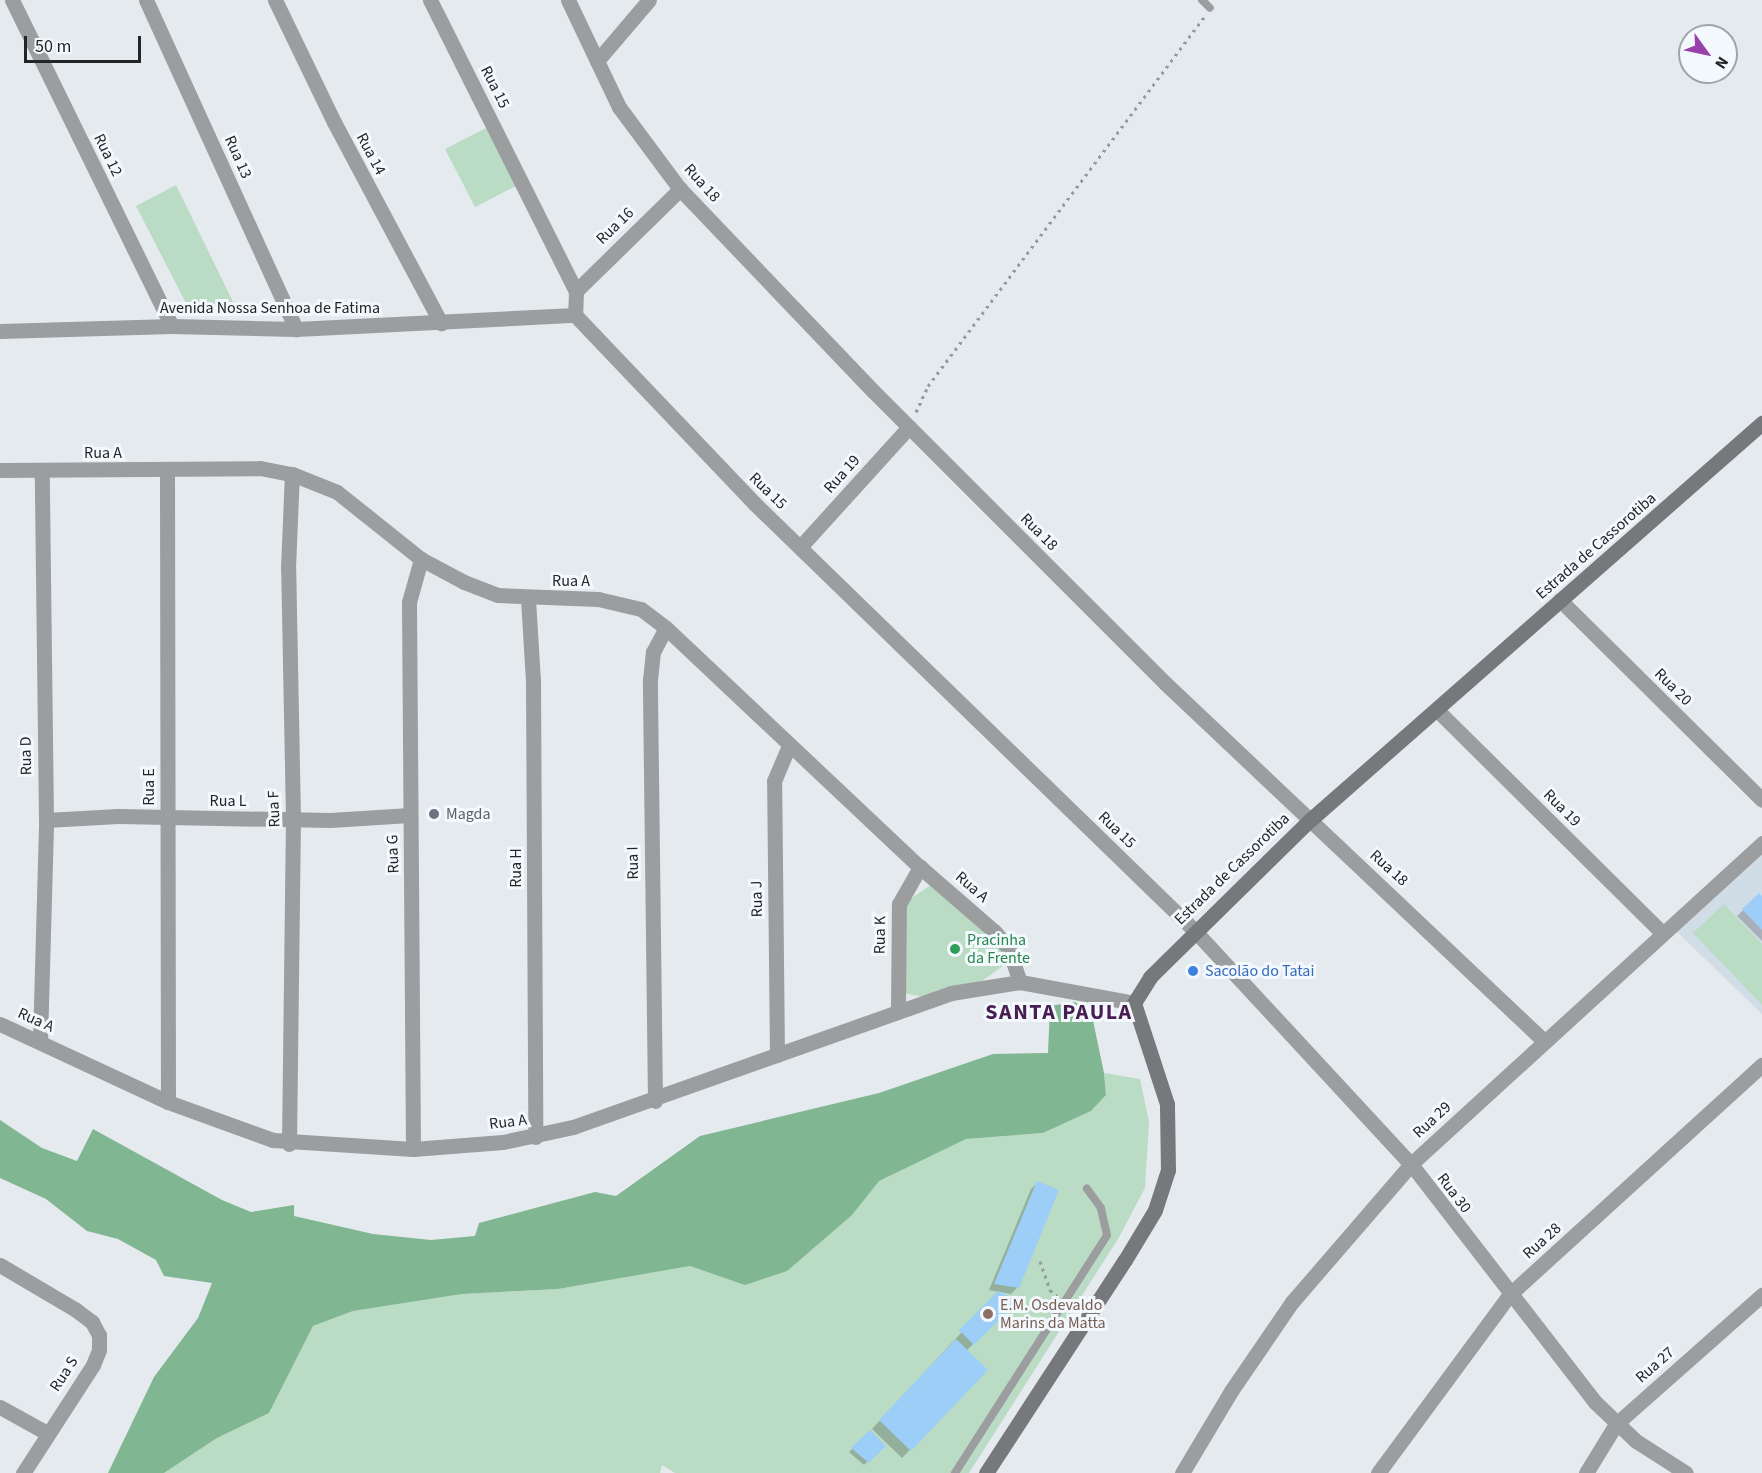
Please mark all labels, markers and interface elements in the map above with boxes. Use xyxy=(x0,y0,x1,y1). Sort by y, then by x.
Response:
scale bar xyxy=(27,24,144,62)
north arrow xyxy=(1678,24,1738,84)
text: 50 m xyxy=(35,34,71,59)
text: N xyxy=(1709,52,1734,73)
street label: Rua 15 xyxy=(476,63,514,111)
street label: Rua 14 xyxy=(352,130,390,178)
street label: Rua 12 xyxy=(90,131,126,179)
street label: Rua 13 xyxy=(220,133,256,181)
street label: Rua 18 xyxy=(680,160,724,206)
street label: Rua 16 xyxy=(592,203,638,249)
street label: Avenida Nossa Senhoa de Fatima xyxy=(160,298,380,318)
street label: Rua A xyxy=(84,443,122,463)
street label: Rua 19 xyxy=(820,451,864,497)
street label: Rua 15 xyxy=(745,468,791,514)
street label: Estrada de Cassorotiba xyxy=(1532,489,1660,603)
street label: Rua 18 xyxy=(1016,509,1062,555)
street label: Rua A xyxy=(552,571,590,591)
street label: Rua 20 xyxy=(1650,664,1696,710)
street label: Rua D xyxy=(16,736,36,776)
street label: Rua E xyxy=(139,768,159,806)
street label: Rua 19 xyxy=(1539,785,1585,831)
street label: Rua F xyxy=(264,790,284,828)
street label: Rua L xyxy=(210,791,246,811)
place label: Magda xyxy=(446,804,490,824)
marker: Magda xyxy=(427,807,441,821)
street label: Rua 15 xyxy=(1094,807,1140,853)
street label: Estrada de Cassorotiba xyxy=(1170,809,1294,929)
street label: Rua G xyxy=(383,834,403,874)
street label: Rua I xyxy=(623,846,643,880)
street label: Rua 18 xyxy=(1366,846,1412,890)
street label: Rua H xyxy=(506,848,526,888)
street label: Rua A xyxy=(951,867,993,907)
street label: Rua J xyxy=(747,880,767,918)
street label: Rua K xyxy=(870,916,890,954)
place label: Pracinha da Frente xyxy=(967,930,1030,968)
marker: Pracinha da Frente xyxy=(948,942,962,956)
place label: Sacolão do Tatai xyxy=(1205,961,1314,981)
marker: Sacolão do Tatai xyxy=(1186,964,1200,978)
district label: SANTA PAULA xyxy=(985,1000,1133,1026)
street label: Rua A xyxy=(15,1004,57,1036)
street label: Rua 29 xyxy=(1409,1098,1455,1142)
street label: Rua A xyxy=(488,1110,528,1134)
street label: Rua 30 xyxy=(1433,1169,1475,1217)
street label: Rua 28 xyxy=(1519,1219,1565,1263)
place label: E.M. Osdevaldo Marins da Matta xyxy=(1000,1295,1106,1333)
marker: E.M. Osdevaldo Marins da Matta xyxy=(981,1307,995,1321)
street label: Rua 27 xyxy=(1632,1343,1678,1387)
street label: Rua S xyxy=(46,1353,82,1395)

